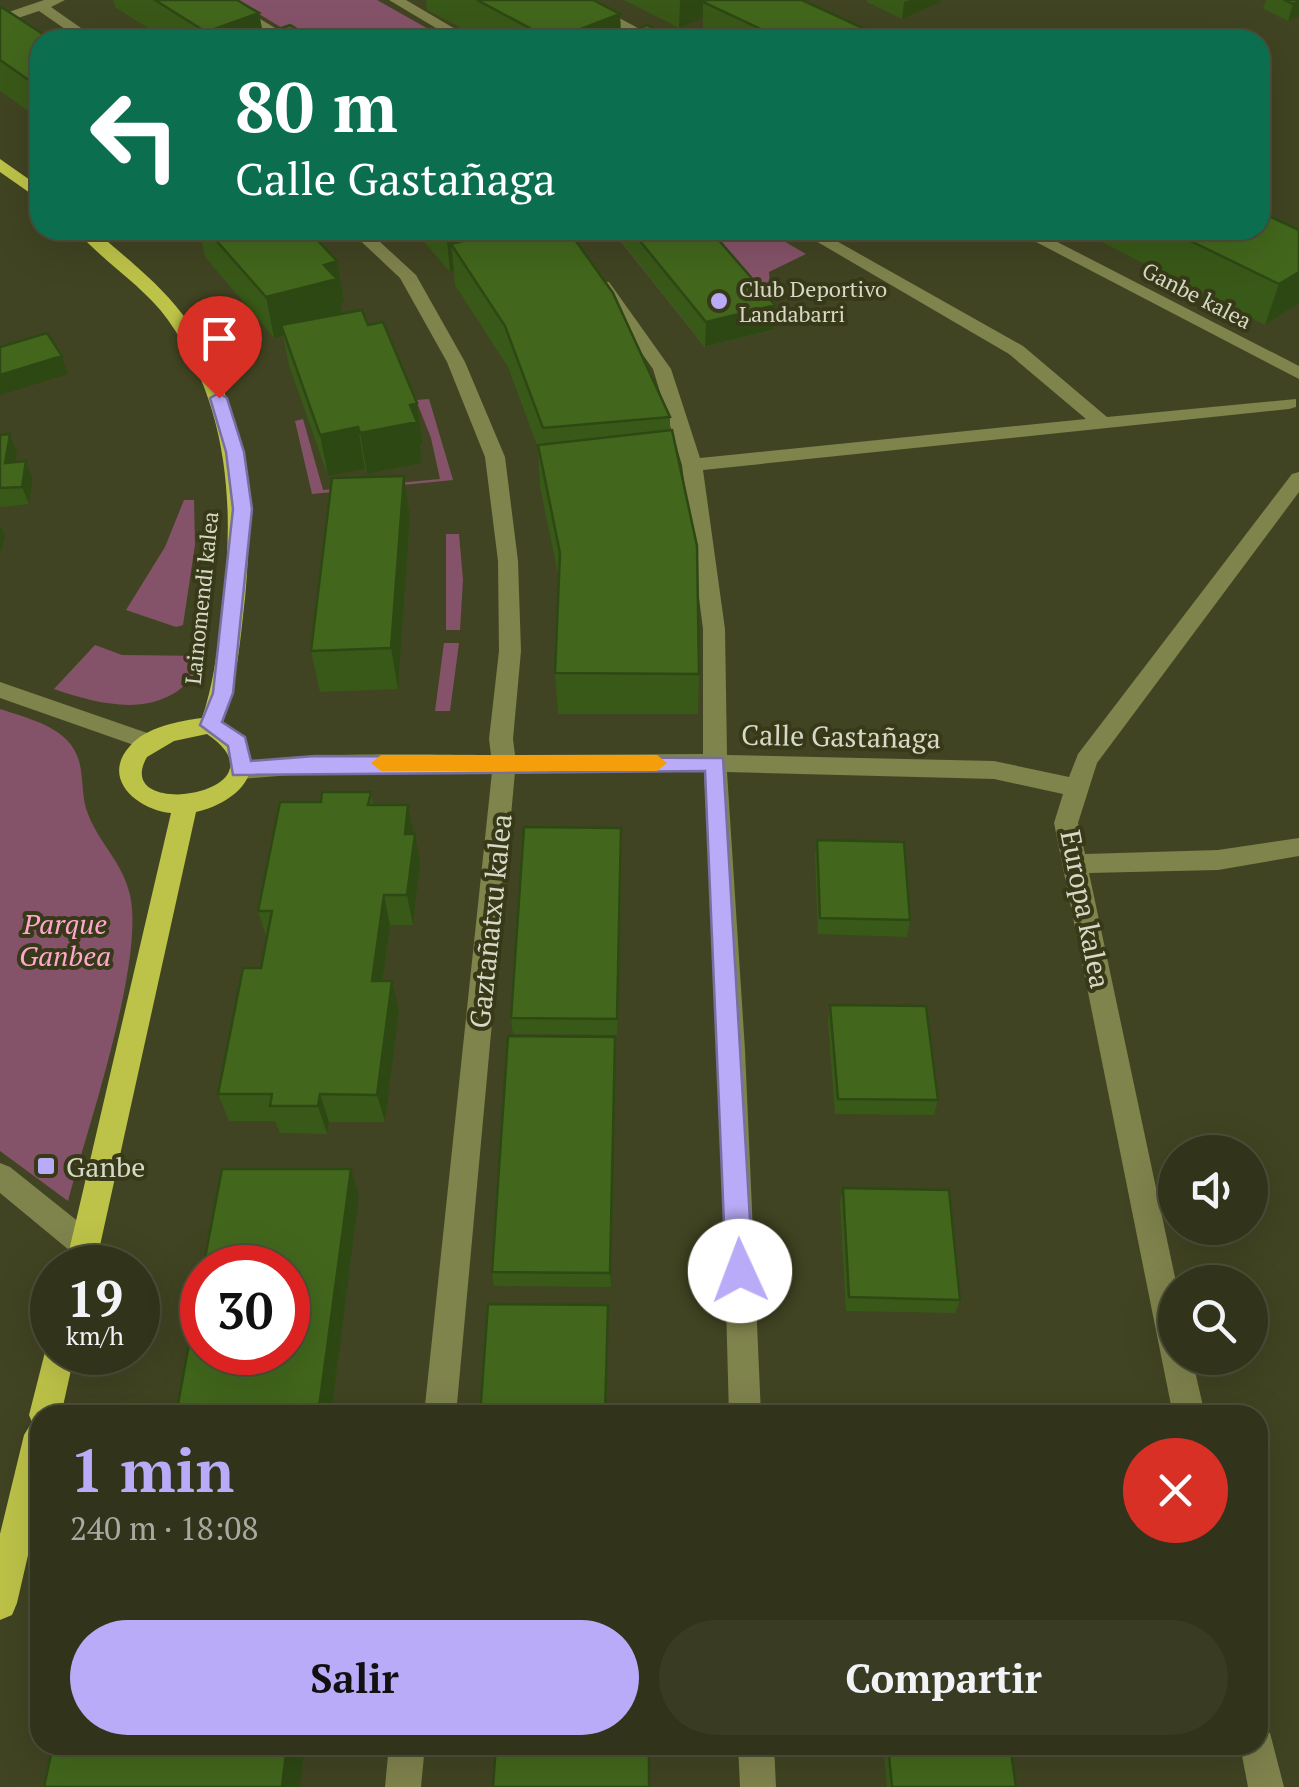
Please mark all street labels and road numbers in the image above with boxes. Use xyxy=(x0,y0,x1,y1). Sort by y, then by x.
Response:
street label: Ganbe kalea xyxy=(1137,255,1257,335)
street label: Lainomendi kalea xyxy=(178,510,224,686)
street label: Calle Gastañaga xyxy=(741,716,941,756)
street label: Gaztañatxu kalea xyxy=(460,812,520,1030)
street label: Europa kalea xyxy=(1053,827,1119,991)

